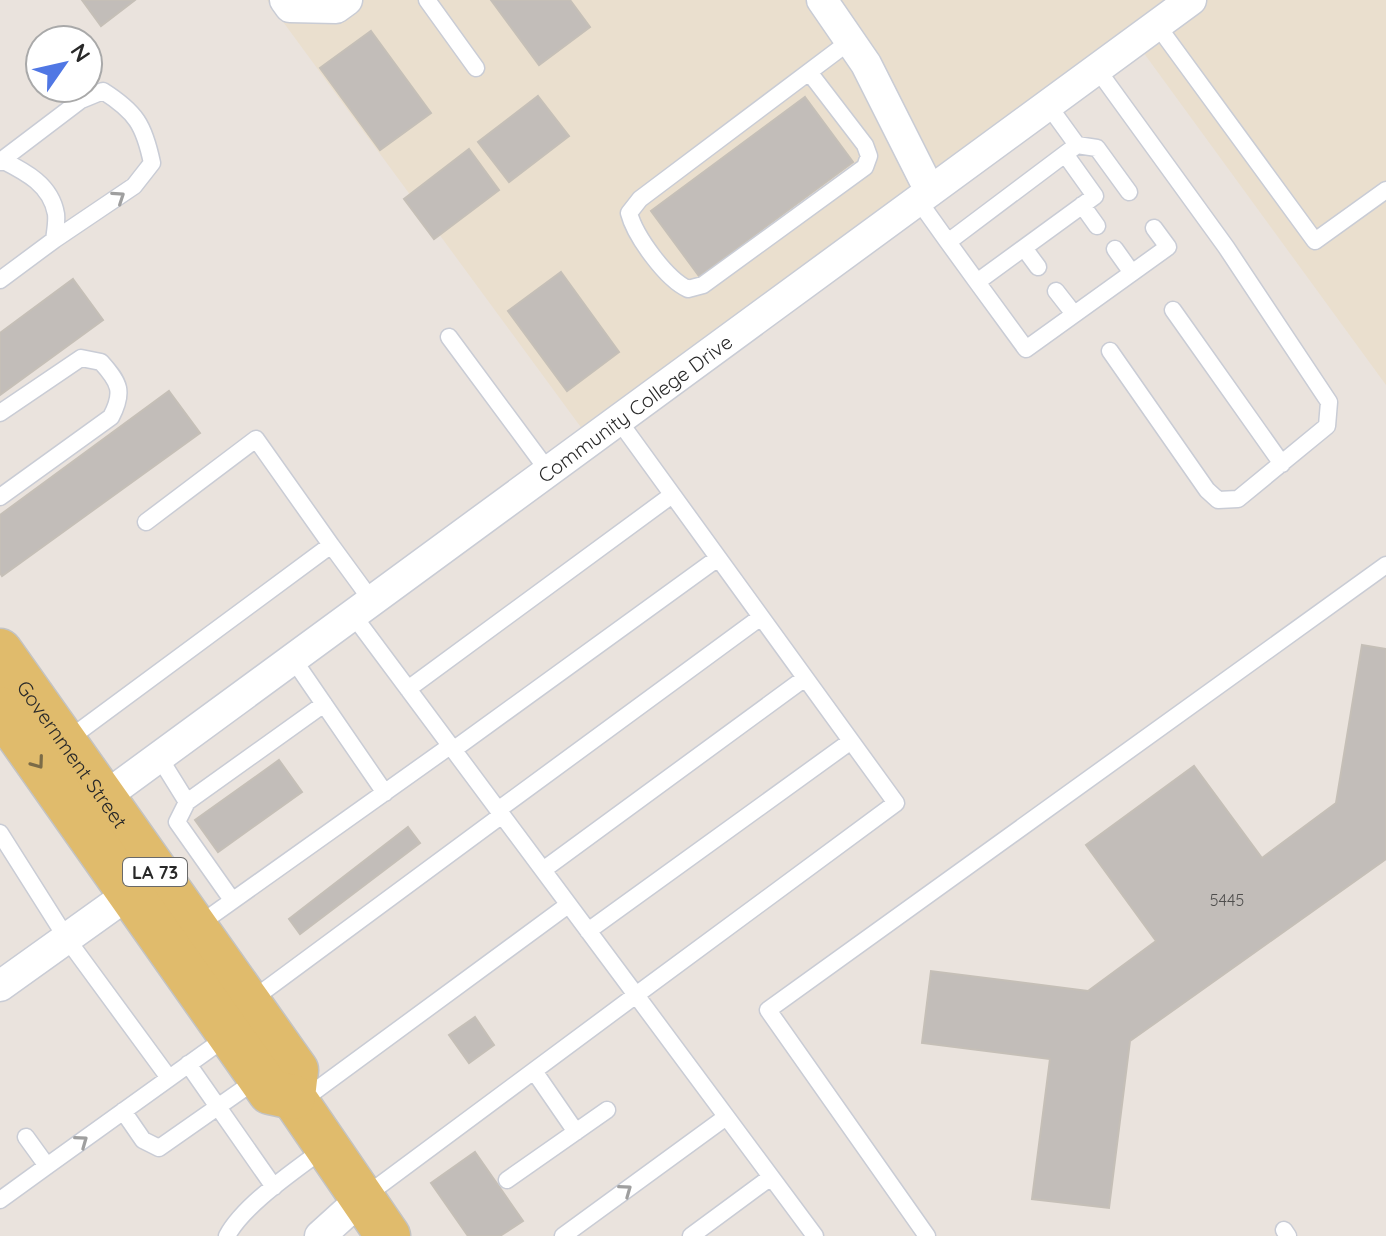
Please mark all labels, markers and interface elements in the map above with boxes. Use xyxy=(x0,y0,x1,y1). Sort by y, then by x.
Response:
north arrow xyxy=(24,24,104,104)
text: N xyxy=(64,38,97,67)
one-way arrow xyxy=(110,192,124,207)
street label: Community College Drive xyxy=(533,328,737,488)
street label: Government Street xyxy=(12,675,134,833)
one-way arrow xyxy=(29,754,43,769)
road number: LA 73 xyxy=(123,858,187,886)
house number: 5445 xyxy=(1210,890,1244,910)
one-way arrow xyxy=(73,1136,87,1150)
one-way arrow xyxy=(618,1185,632,1200)

